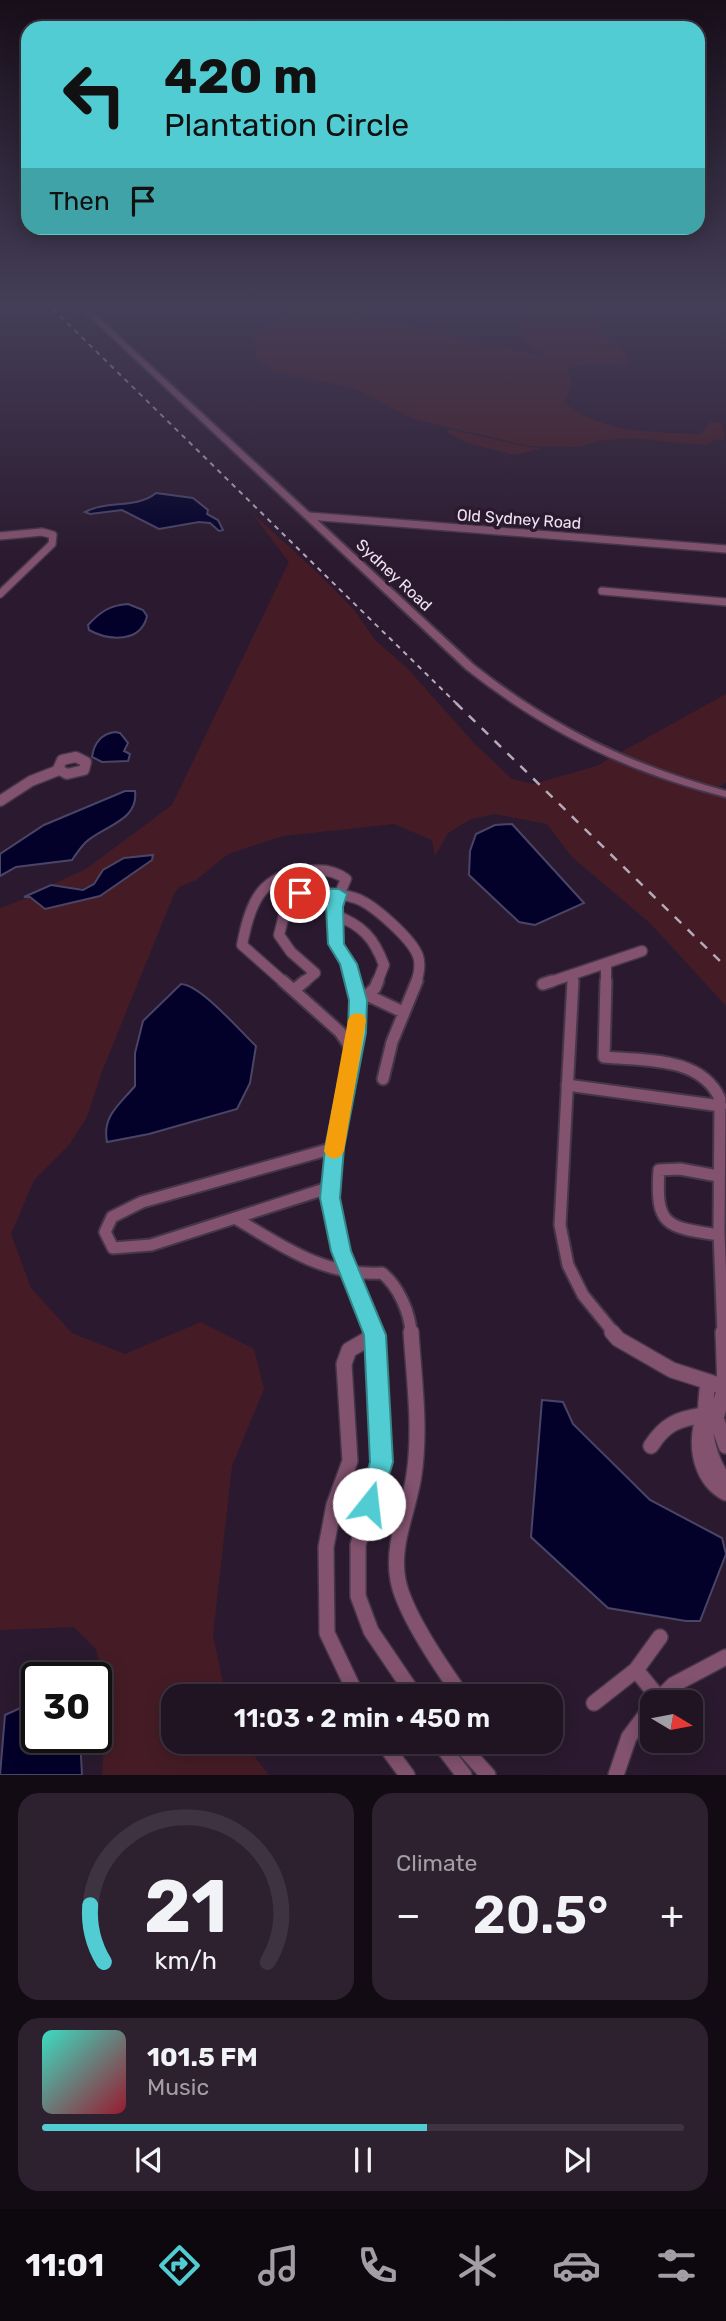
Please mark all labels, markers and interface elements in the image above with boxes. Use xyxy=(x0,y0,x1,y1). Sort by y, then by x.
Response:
text: 420 m xyxy=(164,47,318,105)
icon: left xyxy=(49,49,140,140)
text: Plantation Circle xyxy=(164,106,409,144)
icon: arrive xyxy=(124,182,162,220)
text: Then xyxy=(49,186,110,217)
street label: Old Sydney Road xyxy=(456,505,582,533)
street label: Sydney Road xyxy=(352,535,436,615)
pin xyxy=(270,863,330,923)
icon: arrive xyxy=(281,874,319,912)
position arrow xyxy=(332,1467,406,1541)
speed limit sign: 30 xyxy=(21,1662,112,1753)
north arrow xyxy=(640,1690,704,1754)
map controls xyxy=(640,1690,703,1753)
text: 11:03 · 2 min · 450 m xyxy=(234,1703,490,1734)
text: Climate xyxy=(396,1849,477,1877)
text: 21 xyxy=(144,1865,228,1951)
text: 20.5° xyxy=(473,1884,608,1946)
text: − xyxy=(396,1892,421,1938)
text: + xyxy=(660,1892,684,1938)
text: km/h xyxy=(155,1946,217,1975)
text: 101.5 FM xyxy=(147,2042,258,2073)
text: Music xyxy=(147,2073,209,2101)
icon: previous xyxy=(130,2141,168,2179)
icon: pause xyxy=(344,2141,382,2179)
icon: next xyxy=(558,2141,596,2179)
icon: directions xyxy=(155,2241,204,2290)
icon: music xyxy=(254,2241,303,2290)
icon: phone xyxy=(353,2241,402,2290)
icon: climate xyxy=(453,2241,502,2290)
icon: car xyxy=(552,2241,601,2290)
icon: filters xyxy=(652,2241,701,2290)
text: 11:01 xyxy=(25,2246,104,2284)

